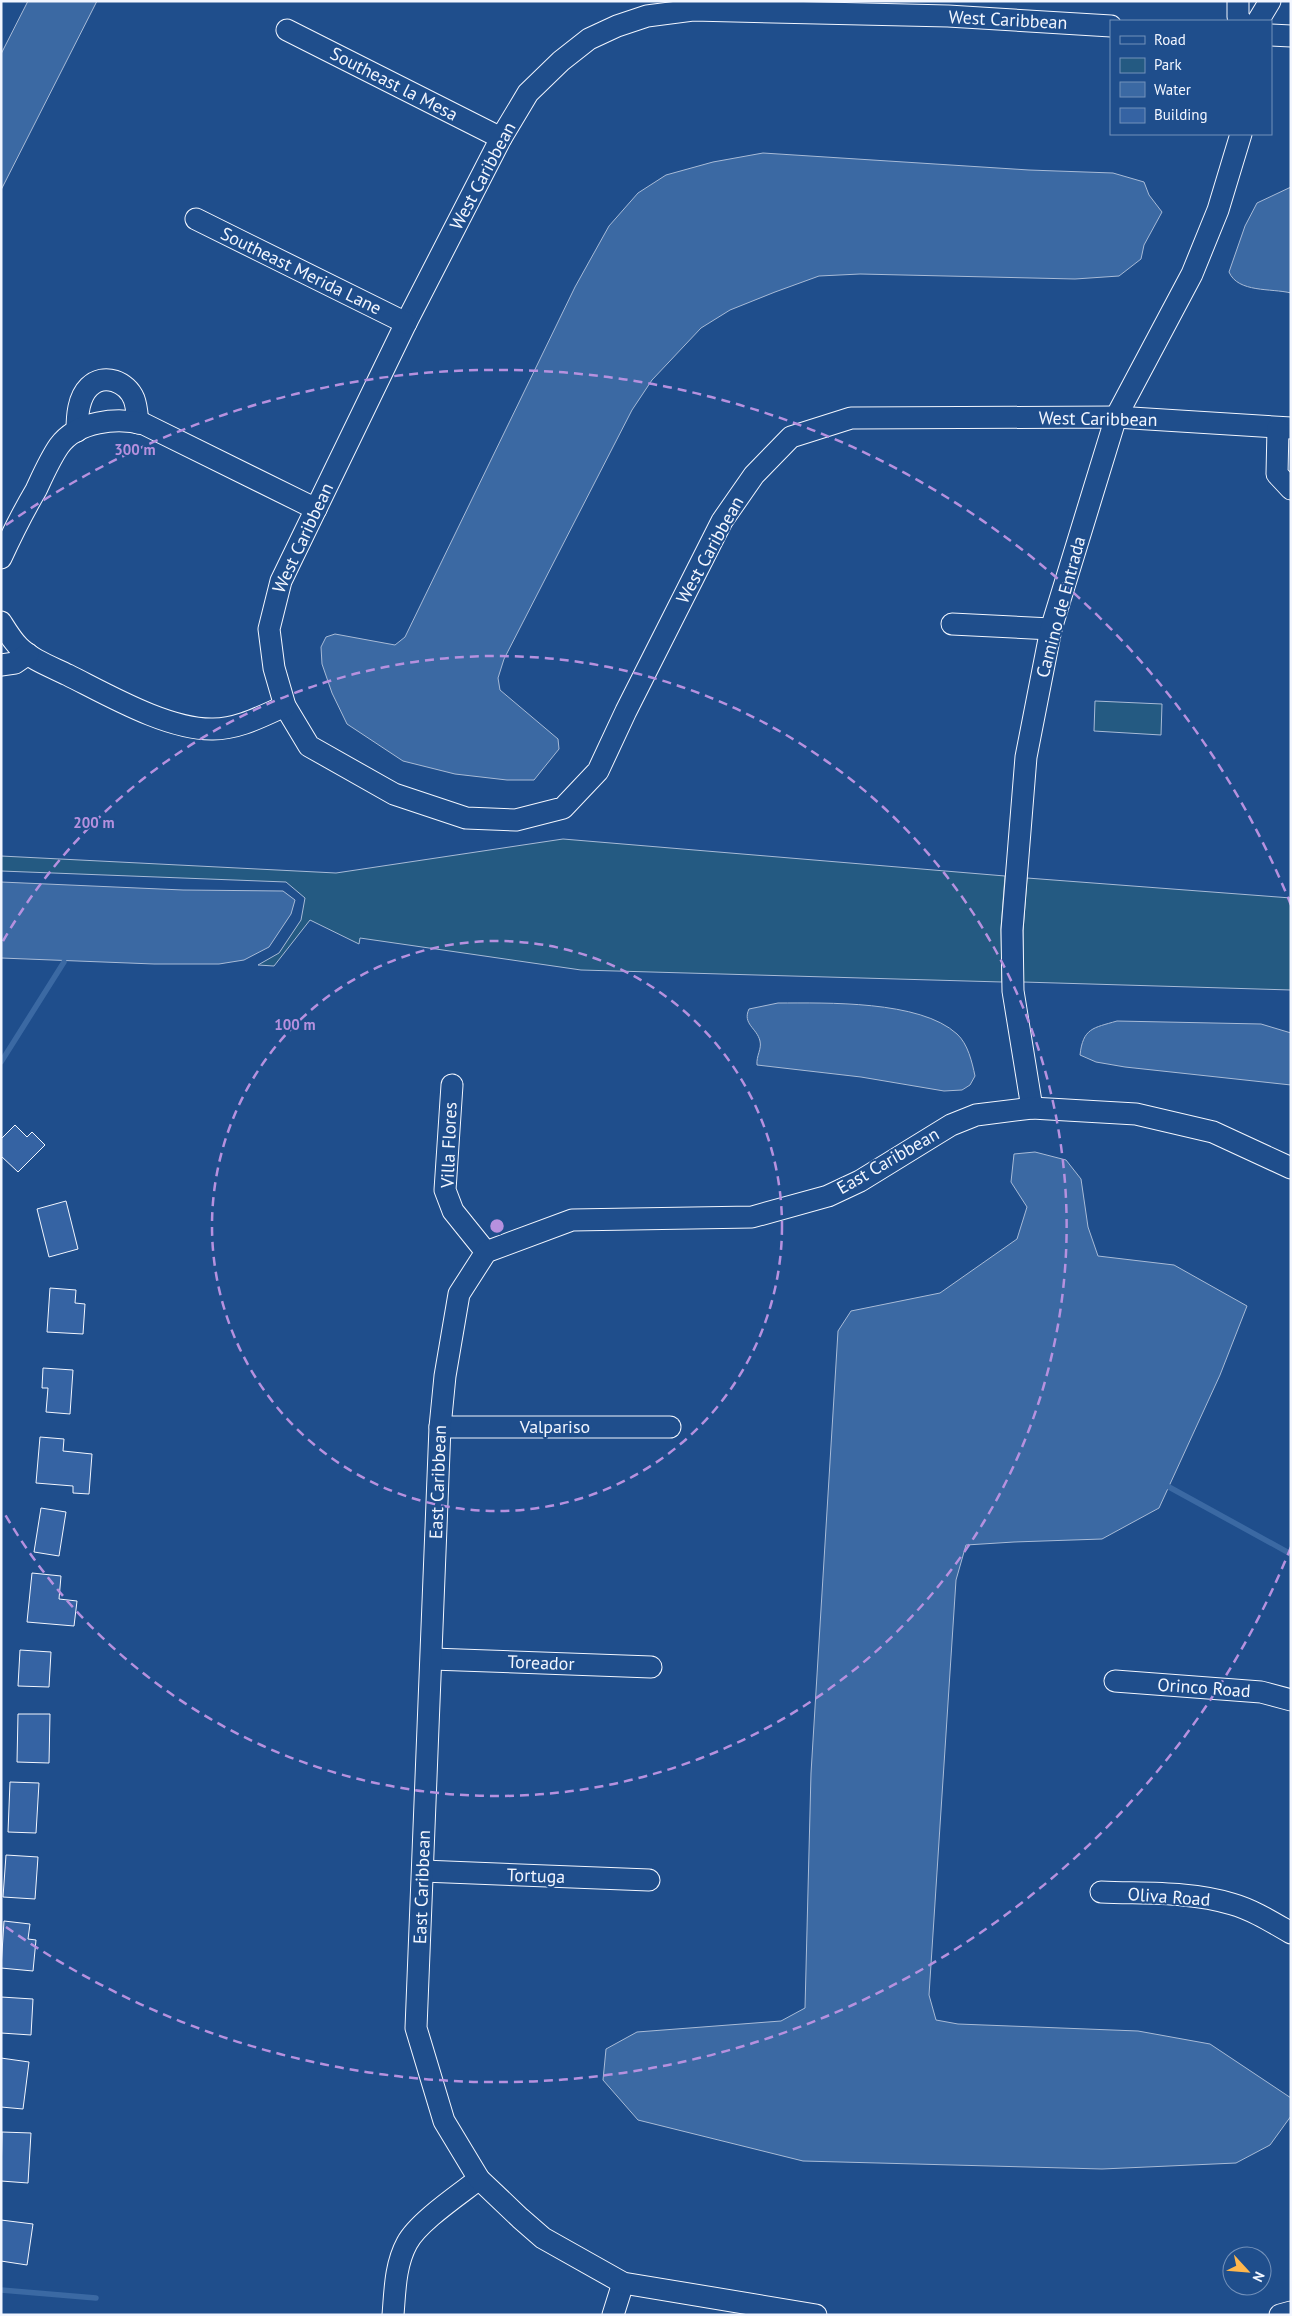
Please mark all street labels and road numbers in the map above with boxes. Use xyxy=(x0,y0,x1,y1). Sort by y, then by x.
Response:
street label: West Caribbean xyxy=(948,5,1068,34)
street label: Southeast la Mesa xyxy=(327,41,462,126)
street label: West Caribbean xyxy=(444,118,521,234)
street label: Southeast Merida Lane xyxy=(217,222,385,319)
street label: West Caribbean xyxy=(1038,406,1158,431)
street label: West Caribbean xyxy=(267,479,338,597)
street label: West Caribbean xyxy=(671,492,748,607)
street label: Camino de Entrada xyxy=(1031,534,1090,680)
street label: Villa Flores xyxy=(435,1101,462,1190)
street label: East Caribbean xyxy=(833,1122,943,1199)
street label: Valpariso xyxy=(519,1415,590,1438)
street label: East Caribbean xyxy=(424,1424,451,1539)
street label: Toreador xyxy=(507,1650,575,1675)
street label: Orinco Road xyxy=(1157,1673,1251,1702)
street label: East Caribbean xyxy=(408,1829,435,1944)
street label: Tortuga xyxy=(506,1863,566,1888)
street label: Oliva Road xyxy=(1127,1882,1211,1911)

